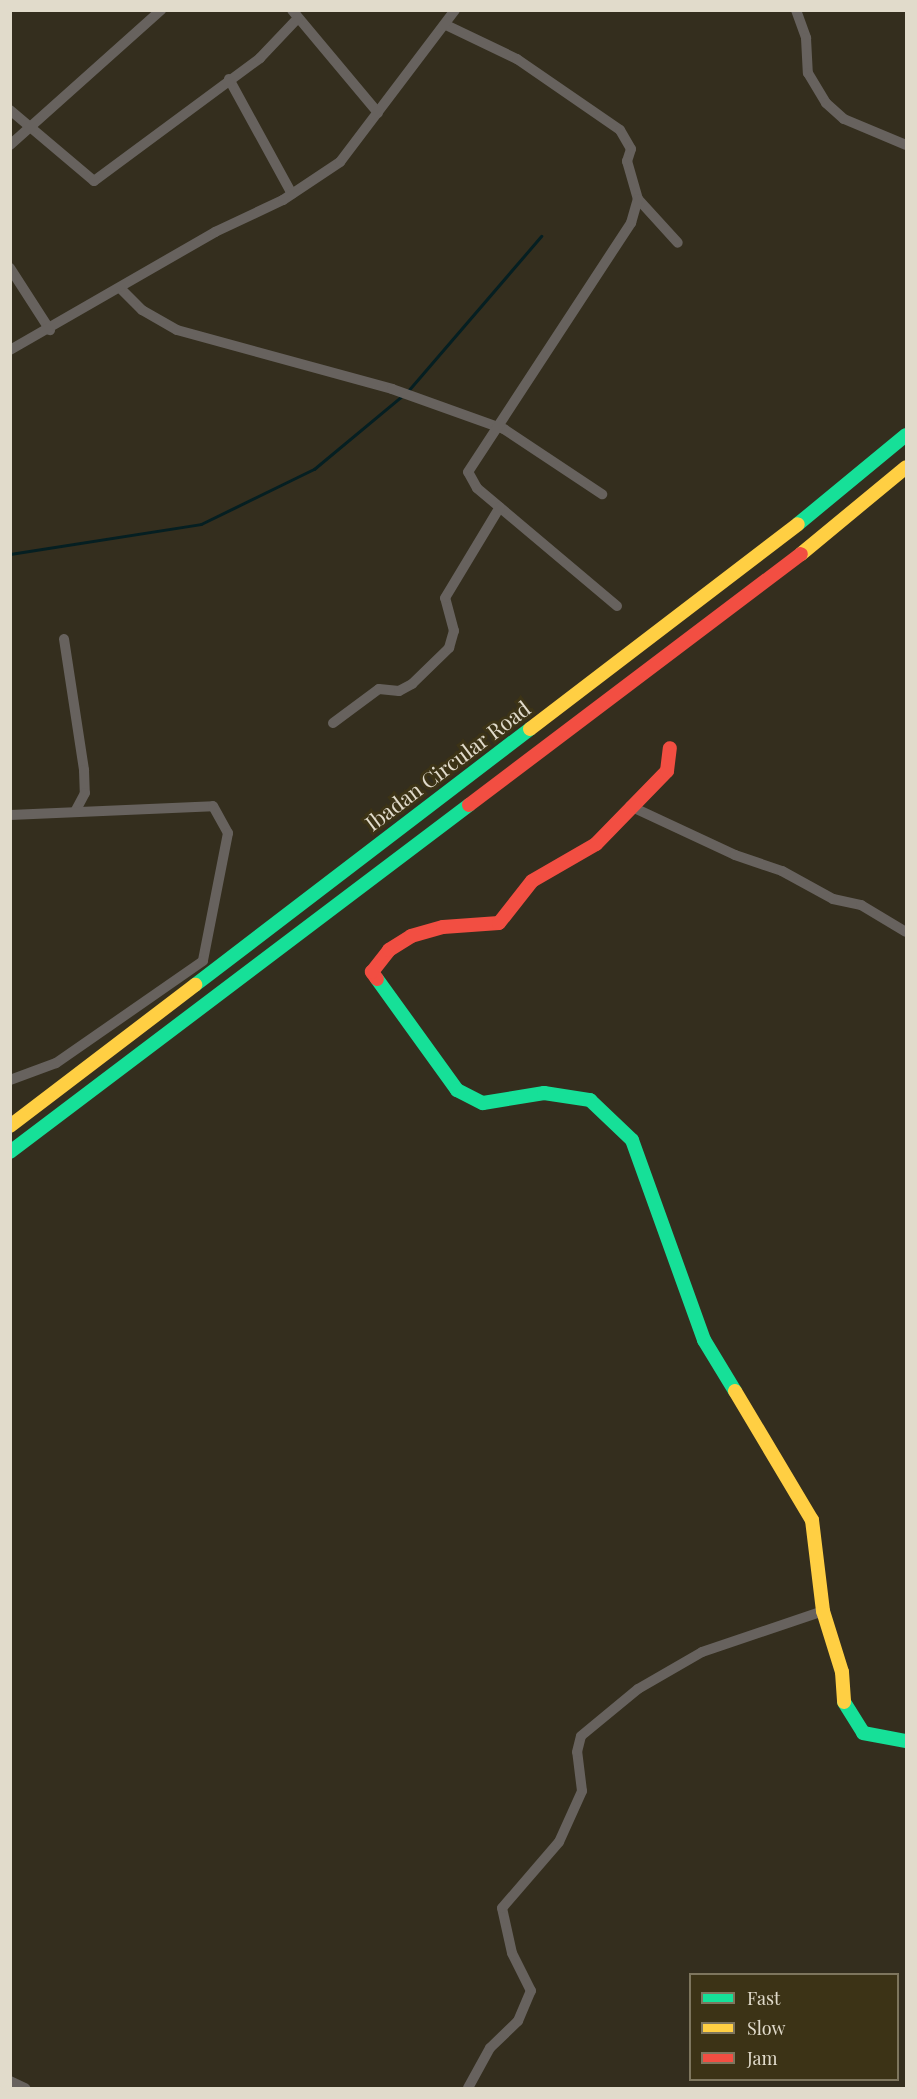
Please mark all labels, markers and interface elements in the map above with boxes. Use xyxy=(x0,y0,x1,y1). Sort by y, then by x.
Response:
street label: Ibadan Circular Road xyxy=(359,695,535,835)
legend xyxy=(689,1973,899,2081)
text: Fast xyxy=(747,1986,780,2010)
text: Slow xyxy=(747,2016,785,2040)
text: Jam xyxy=(747,2046,777,2070)

